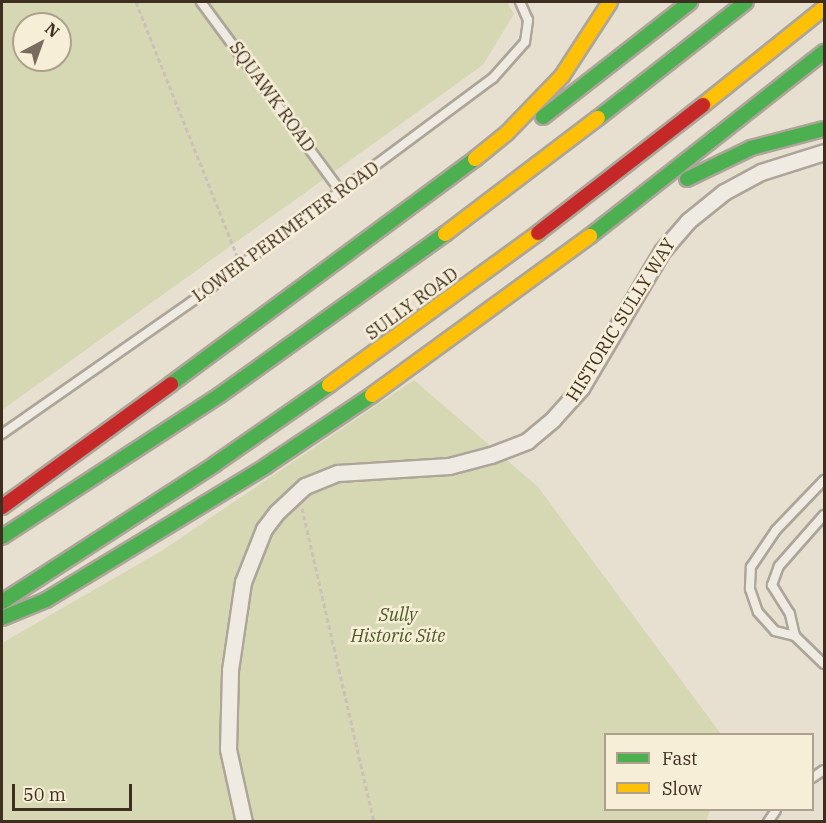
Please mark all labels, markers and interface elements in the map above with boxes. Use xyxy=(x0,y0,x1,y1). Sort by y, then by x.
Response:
north arrow xyxy=(12,12,72,72)
text: N xyxy=(41,18,64,42)
street label: SQUAWK ROAD xyxy=(225,37,319,157)
street label: LOWER PERIMETER ROAD xyxy=(188,157,384,307)
street label: HISTORIC SULLY WAY xyxy=(562,234,680,406)
street label: SULLY ROAD xyxy=(362,263,462,345)
park label: Sully Historic Site xyxy=(351,605,445,648)
legend xyxy=(604,733,814,811)
text: Fast xyxy=(662,747,697,770)
scale bar xyxy=(15,772,135,810)
text: Slow xyxy=(662,777,702,800)
text: 50 m xyxy=(23,783,66,806)

